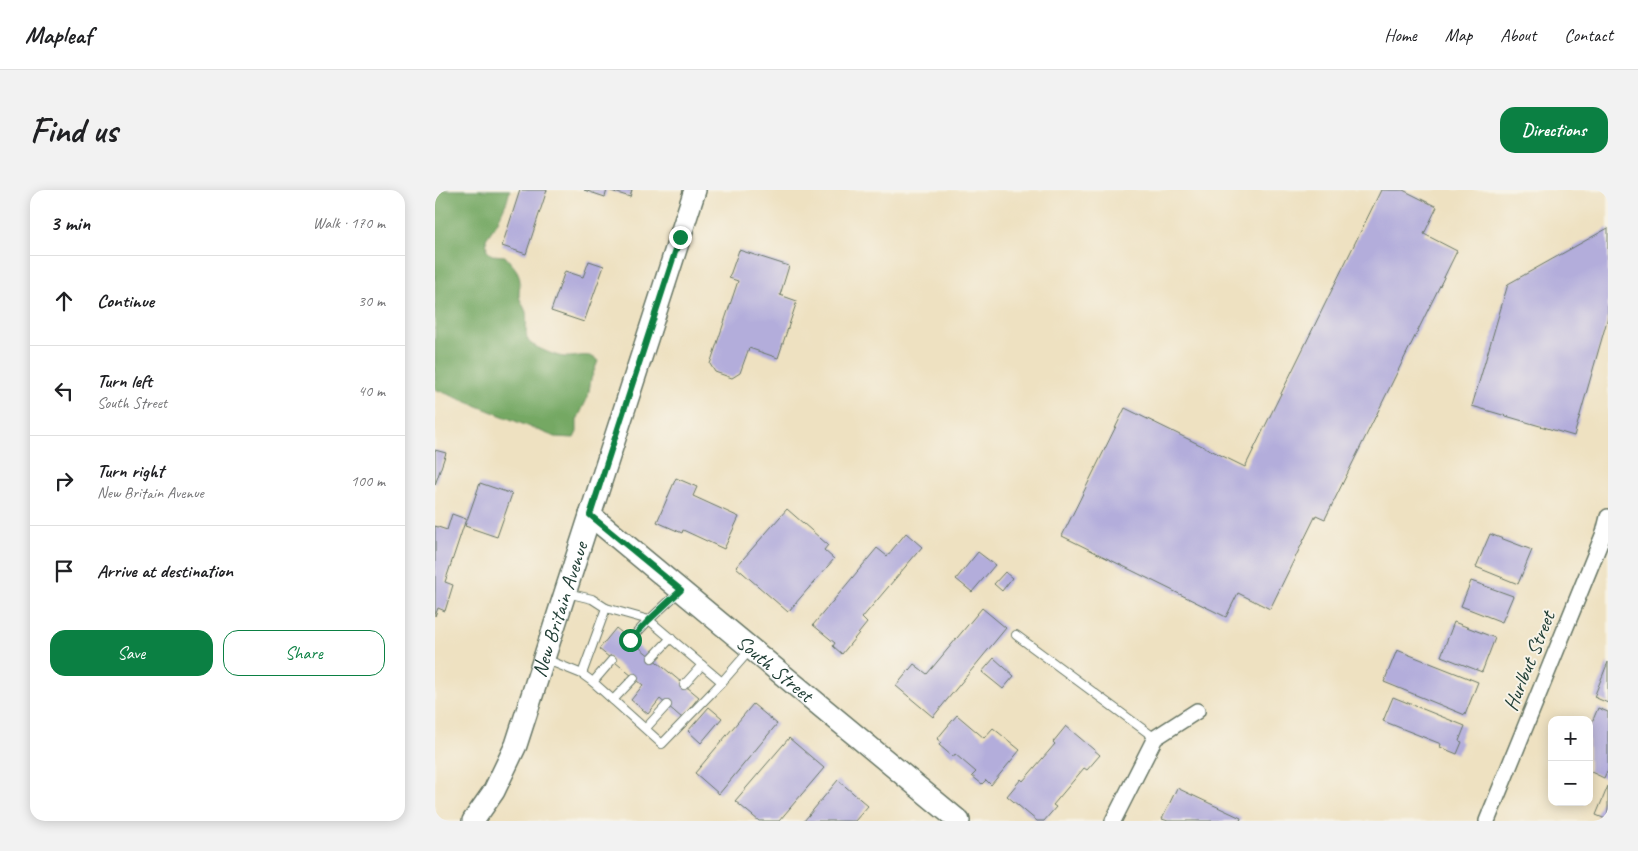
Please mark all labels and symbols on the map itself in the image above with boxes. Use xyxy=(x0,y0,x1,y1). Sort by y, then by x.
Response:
route end xyxy=(669,226,692,249)
street label: New Britain Avenue xyxy=(526,537,594,680)
street label: Hurlbut Street xyxy=(1497,606,1561,715)
route start xyxy=(619,629,642,652)
street label: South Street xyxy=(731,629,820,709)

